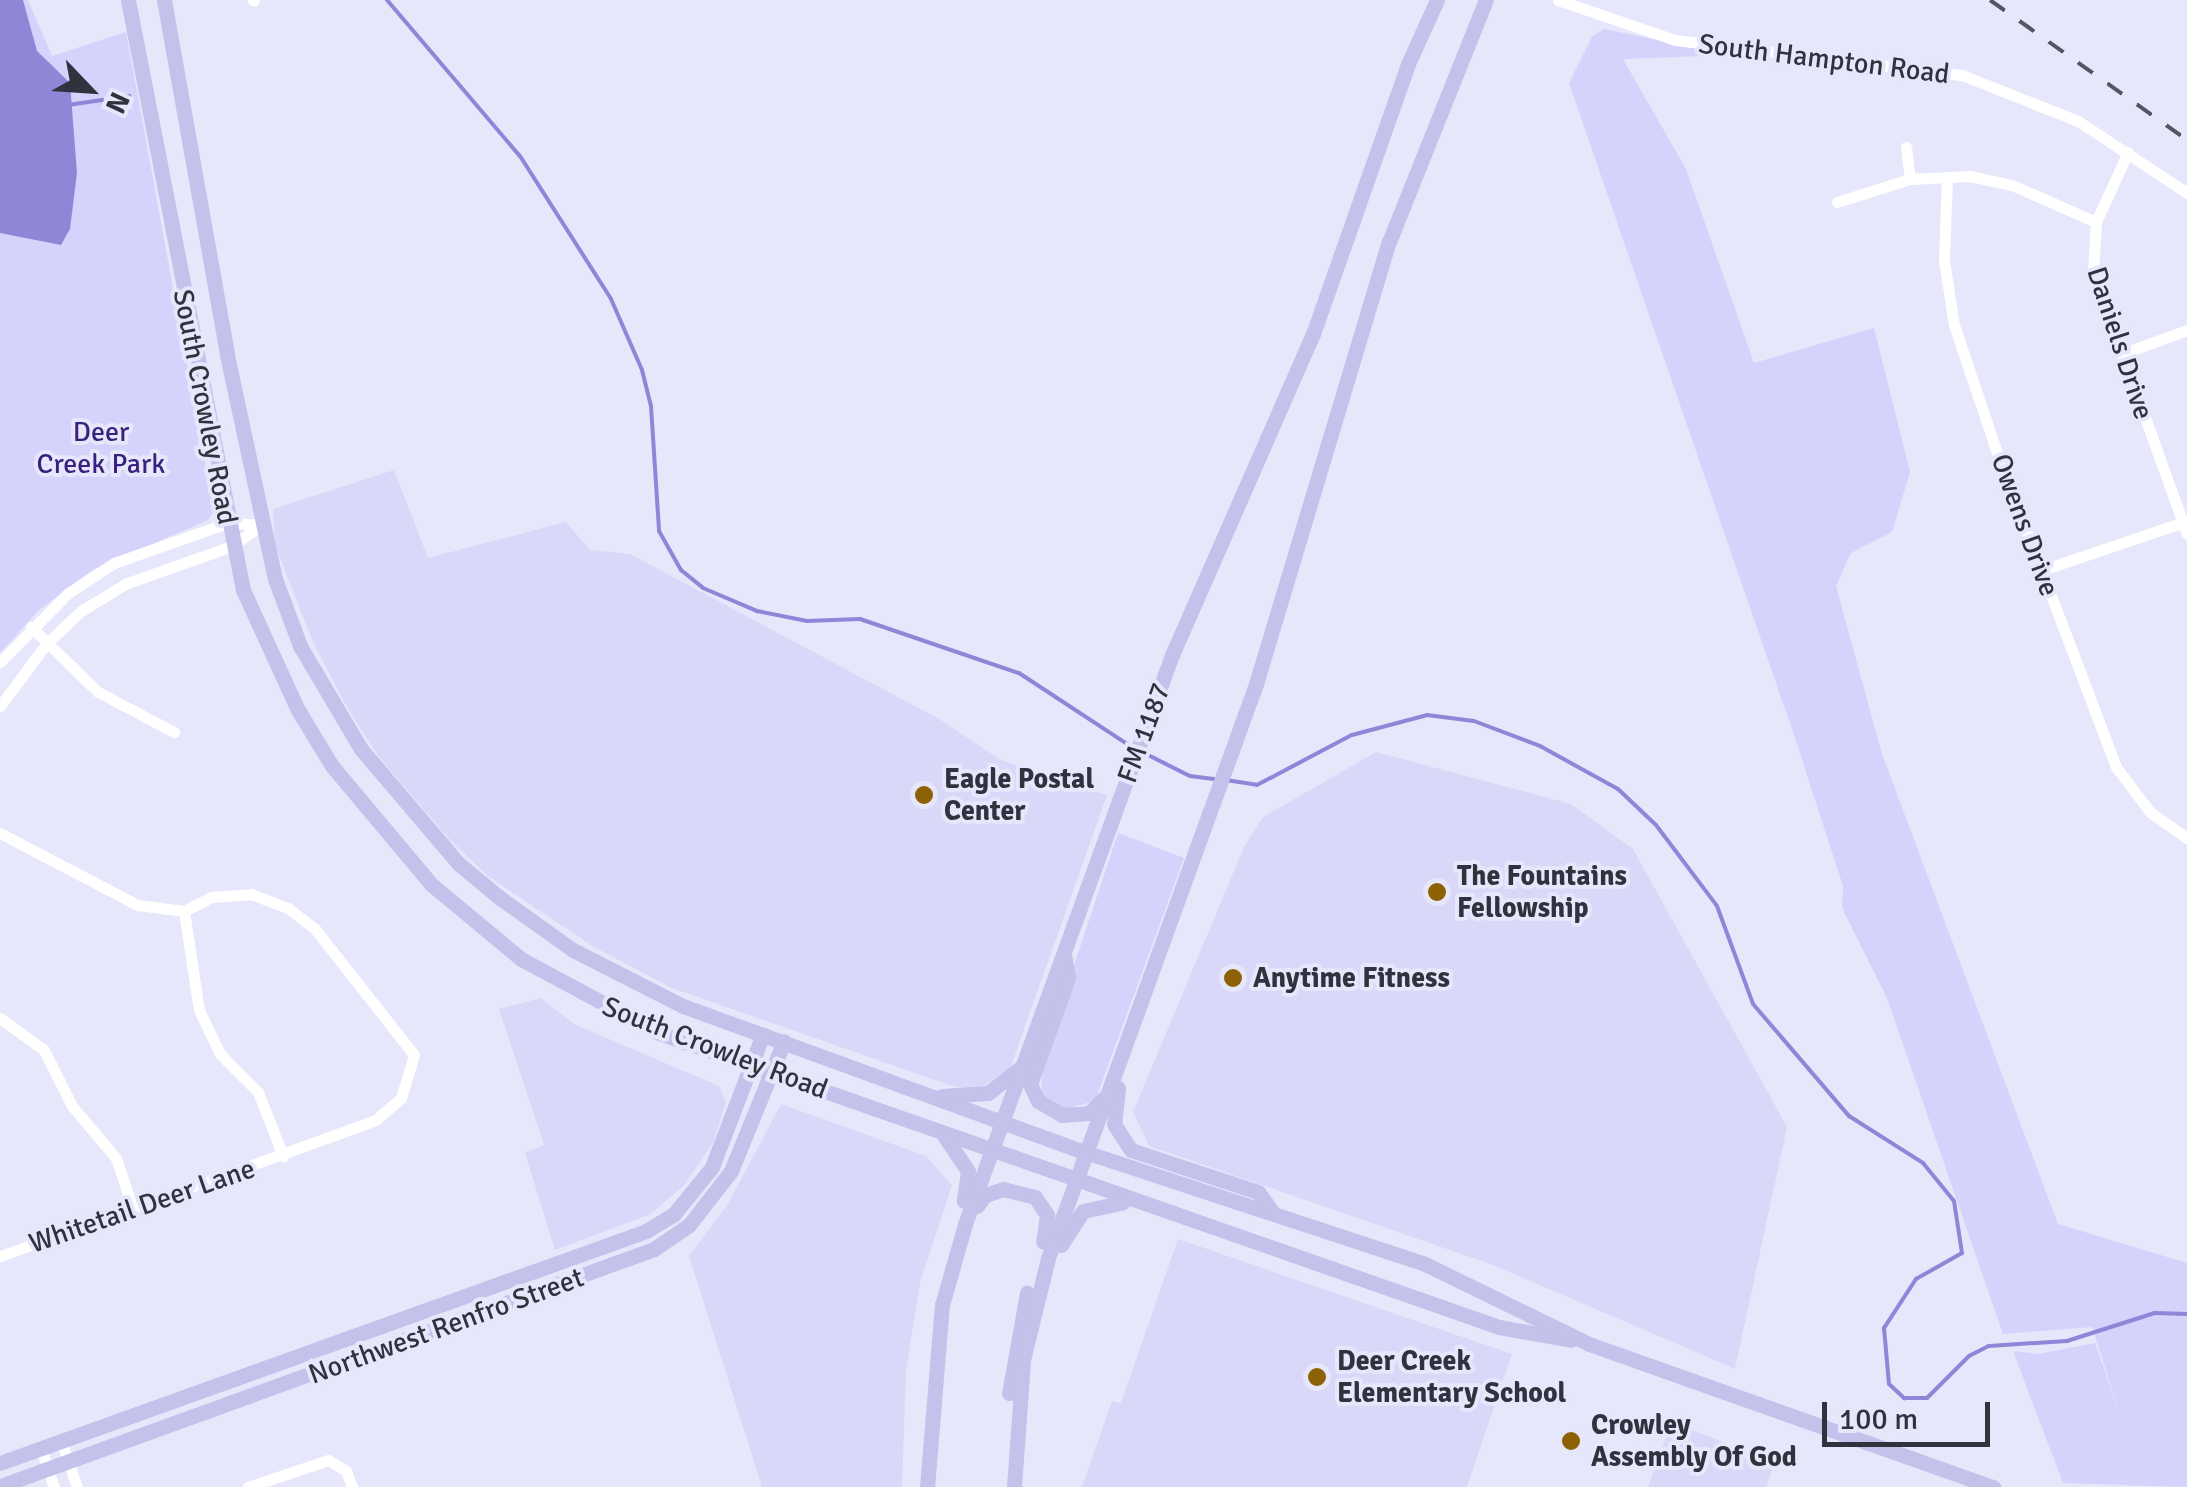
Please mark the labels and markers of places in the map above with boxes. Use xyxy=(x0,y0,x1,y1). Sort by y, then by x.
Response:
place label: Eagle Postal Center xyxy=(944,762,1094,828)
marker: Eagle Postal Center xyxy=(913,784,935,806)
place label: The Fountains Fellowship xyxy=(1457,859,1627,925)
marker: The Fountains Fellowship xyxy=(1426,881,1448,903)
place label: Anytime Fitness xyxy=(1253,961,1450,995)
marker: Anytime Fitness xyxy=(1222,967,1244,989)
place label: Deer Creek Elementary School xyxy=(1337,1344,1566,1410)
marker: Deer Creek Elementary School xyxy=(1306,1366,1328,1388)
place label: Crowley Assembly Of God xyxy=(1591,1408,1797,1474)
marker: Crowley Assembly Of God xyxy=(1560,1430,1582,1452)

